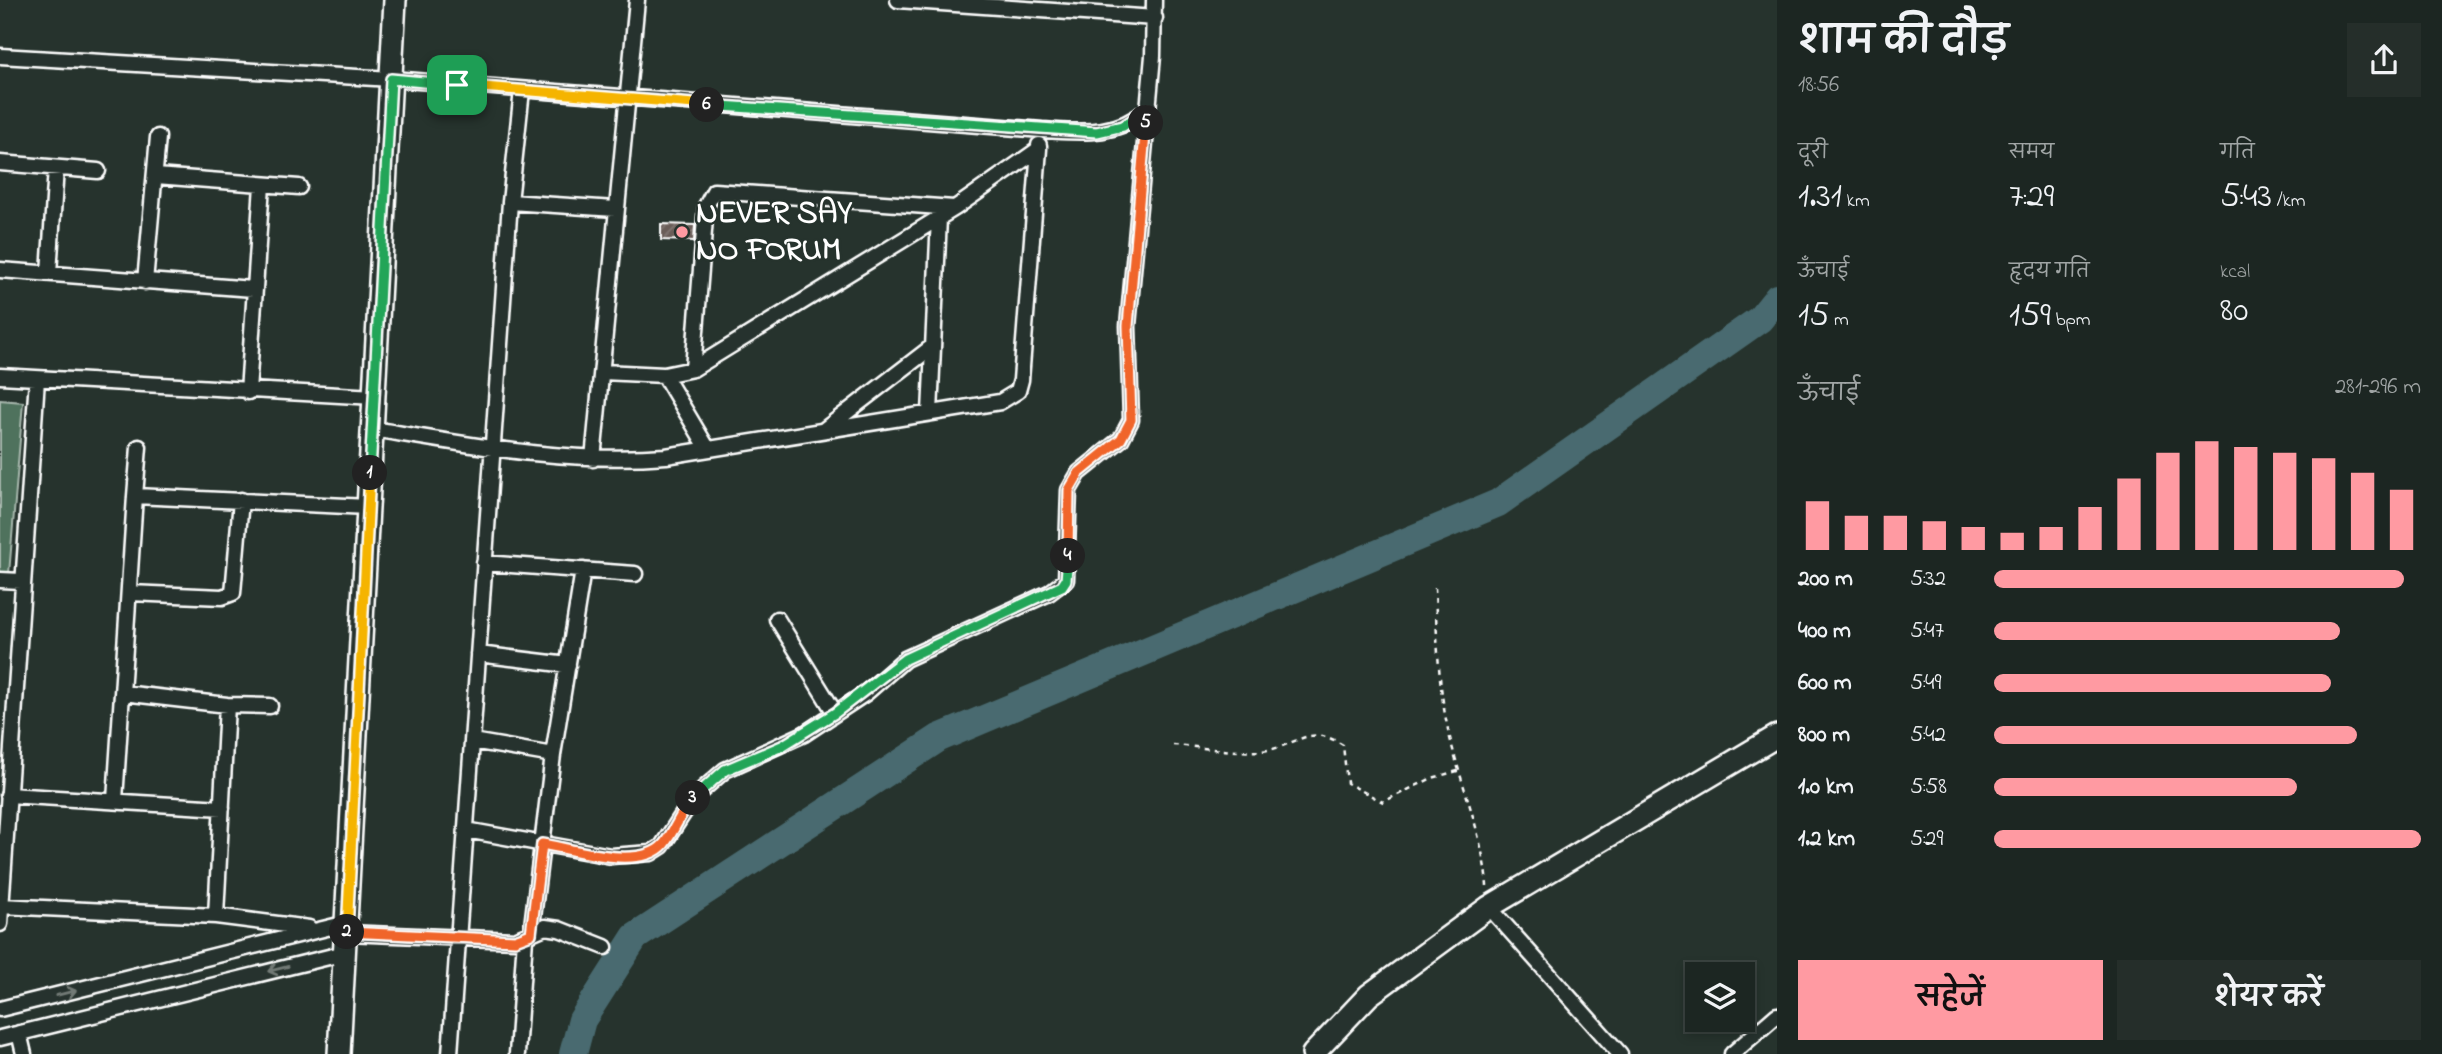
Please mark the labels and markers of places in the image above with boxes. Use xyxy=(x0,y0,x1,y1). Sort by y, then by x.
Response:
pin xyxy=(427,55,487,115)
pin: 6 xyxy=(690,88,724,122)
pin: 5 xyxy=(1128,106,1164,140)
place label: NEVER SAY NO FORUM xyxy=(696,191,852,275)
marker: NEVER SAY NO FORUM xyxy=(674,224,690,240)
pin: 1 xyxy=(352,456,388,490)
pin: 4 xyxy=(1050,538,1086,574)
pin: 3 xyxy=(676,780,710,816)
pin: 2 xyxy=(330,914,364,950)

